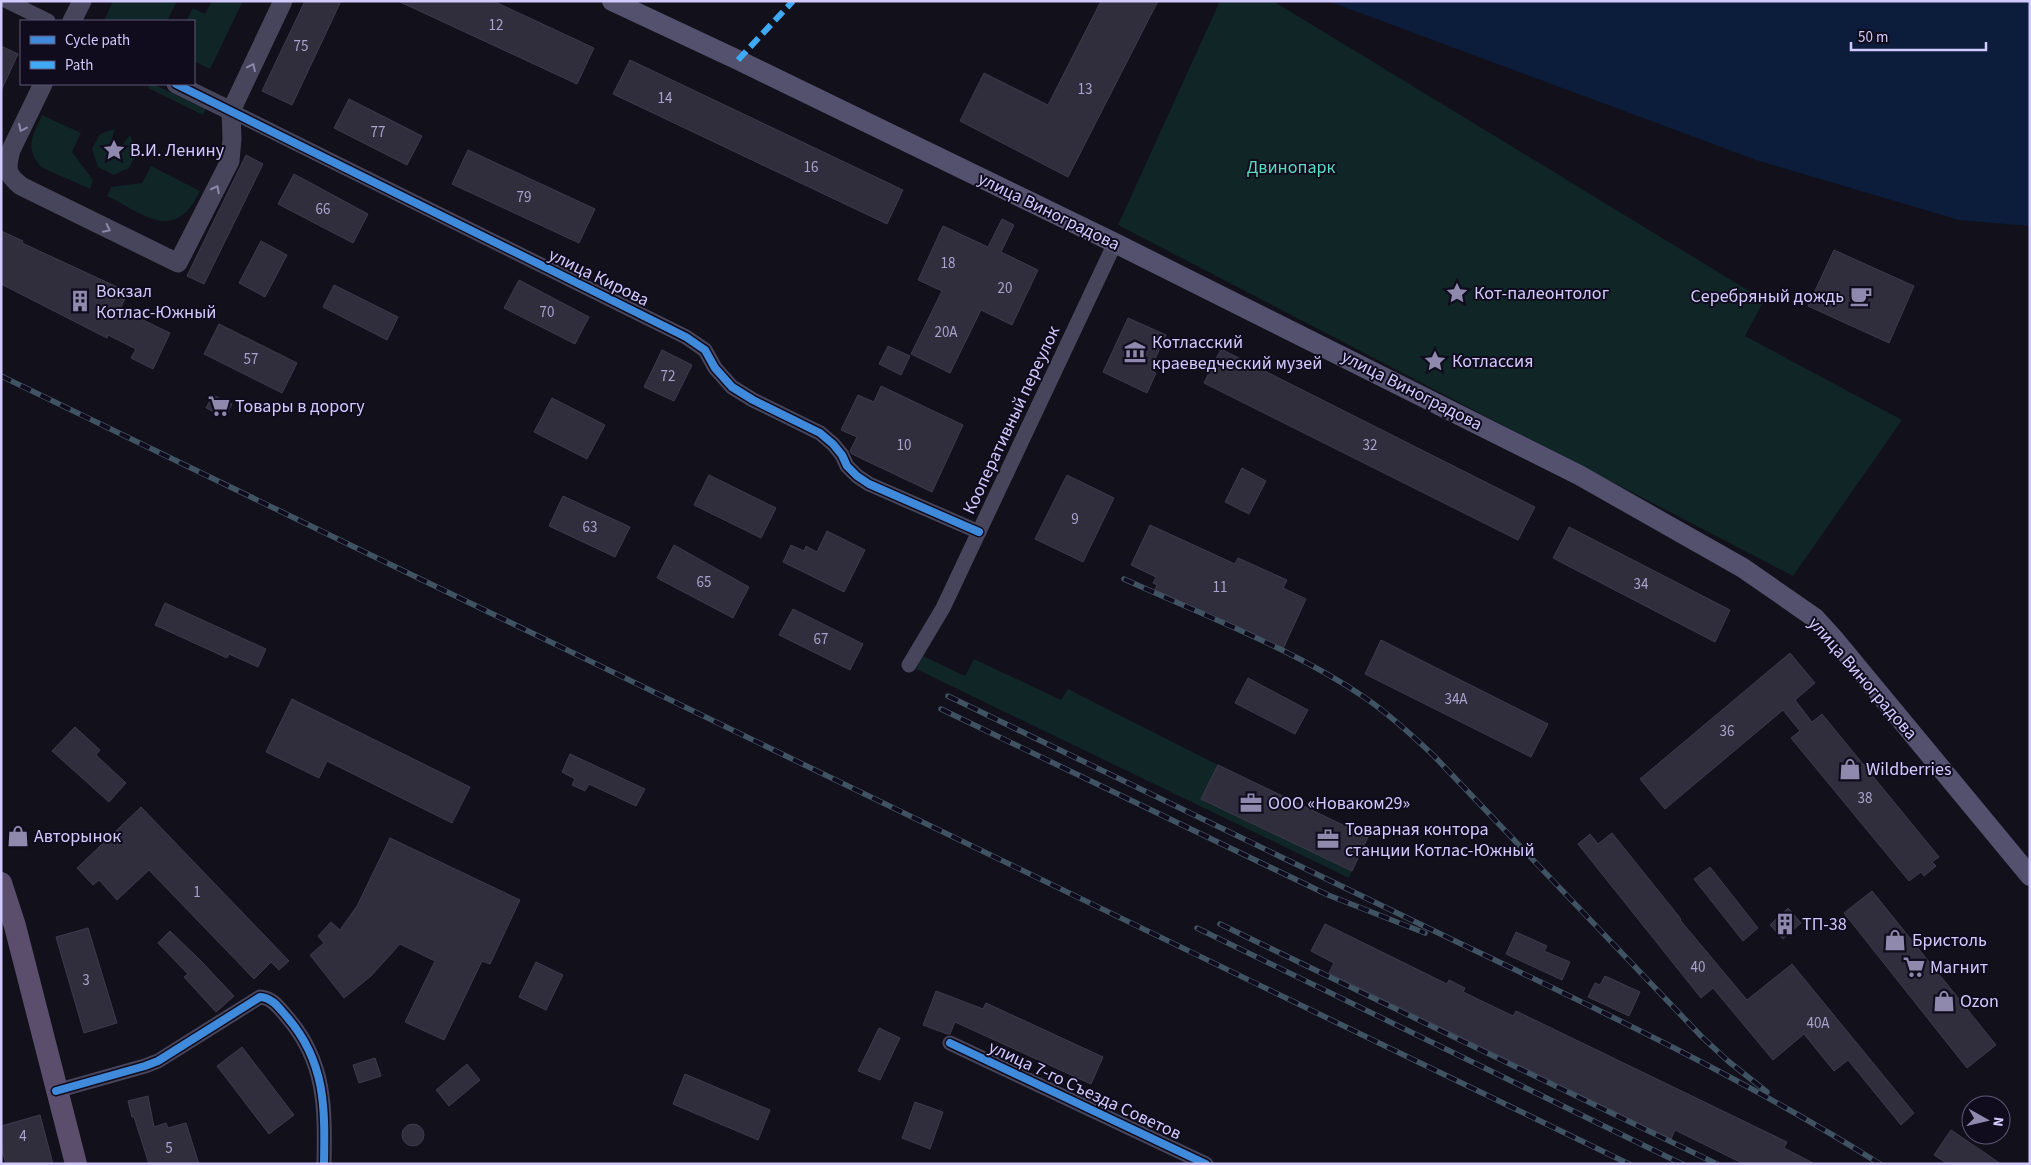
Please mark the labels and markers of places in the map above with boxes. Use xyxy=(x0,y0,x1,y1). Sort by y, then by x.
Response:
place icon: В.И. Ленину xyxy=(101,137,127,163)
place label: В.И. Ленину xyxy=(130,138,225,163)
place label: Вокзал Котлас-Южный xyxy=(96,279,216,325)
place icon: Кот-палеонтолог xyxy=(1444,280,1470,306)
place label: Кот-палеонтолог xyxy=(1474,281,1609,306)
cafe icon: Серебряный дождь xyxy=(1848,283,1874,309)
place label: Серебряный дождь xyxy=(1690,284,1844,309)
building icon: Вокзал Котлас-Южный xyxy=(67,288,93,314)
place label: Котласский краеведческий музей xyxy=(1152,330,1322,376)
museum icon: Котласский краеведческий музей xyxy=(1122,339,1148,365)
place icon: Котлассия xyxy=(1422,348,1448,374)
place label: Котлассия xyxy=(1452,349,1533,374)
supermarket icon: Товары в дорогу xyxy=(206,393,232,419)
place label: Товары в дорогу xyxy=(235,394,365,419)
shop icon: Wildberries xyxy=(1837,756,1863,782)
place label: Wildberries xyxy=(1866,757,1951,782)
office icon: ООО «Новаком29» xyxy=(1238,790,1264,816)
place label: ООО «Новаком29» xyxy=(1268,791,1410,816)
place label: Товарная контора станции Котлас-Южный xyxy=(1345,817,1535,863)
shop icon: Авторынок xyxy=(5,823,31,849)
place label: Авторынок xyxy=(34,824,121,849)
office icon: Товарная контора станции Котлас-Южный xyxy=(1315,826,1341,852)
building icon: ТП-38 xyxy=(1772,911,1798,937)
place label: ТП-38 xyxy=(1802,912,1847,937)
shop icon: Бристоль xyxy=(1882,927,1908,953)
place label: Бристоль xyxy=(1912,928,1987,953)
supermarket icon: Магнит xyxy=(1901,954,1927,980)
place label: Магнит xyxy=(1930,955,1988,980)
shop icon: Ozon xyxy=(1931,988,1957,1014)
place label: Ozon xyxy=(1960,989,1999,1014)

